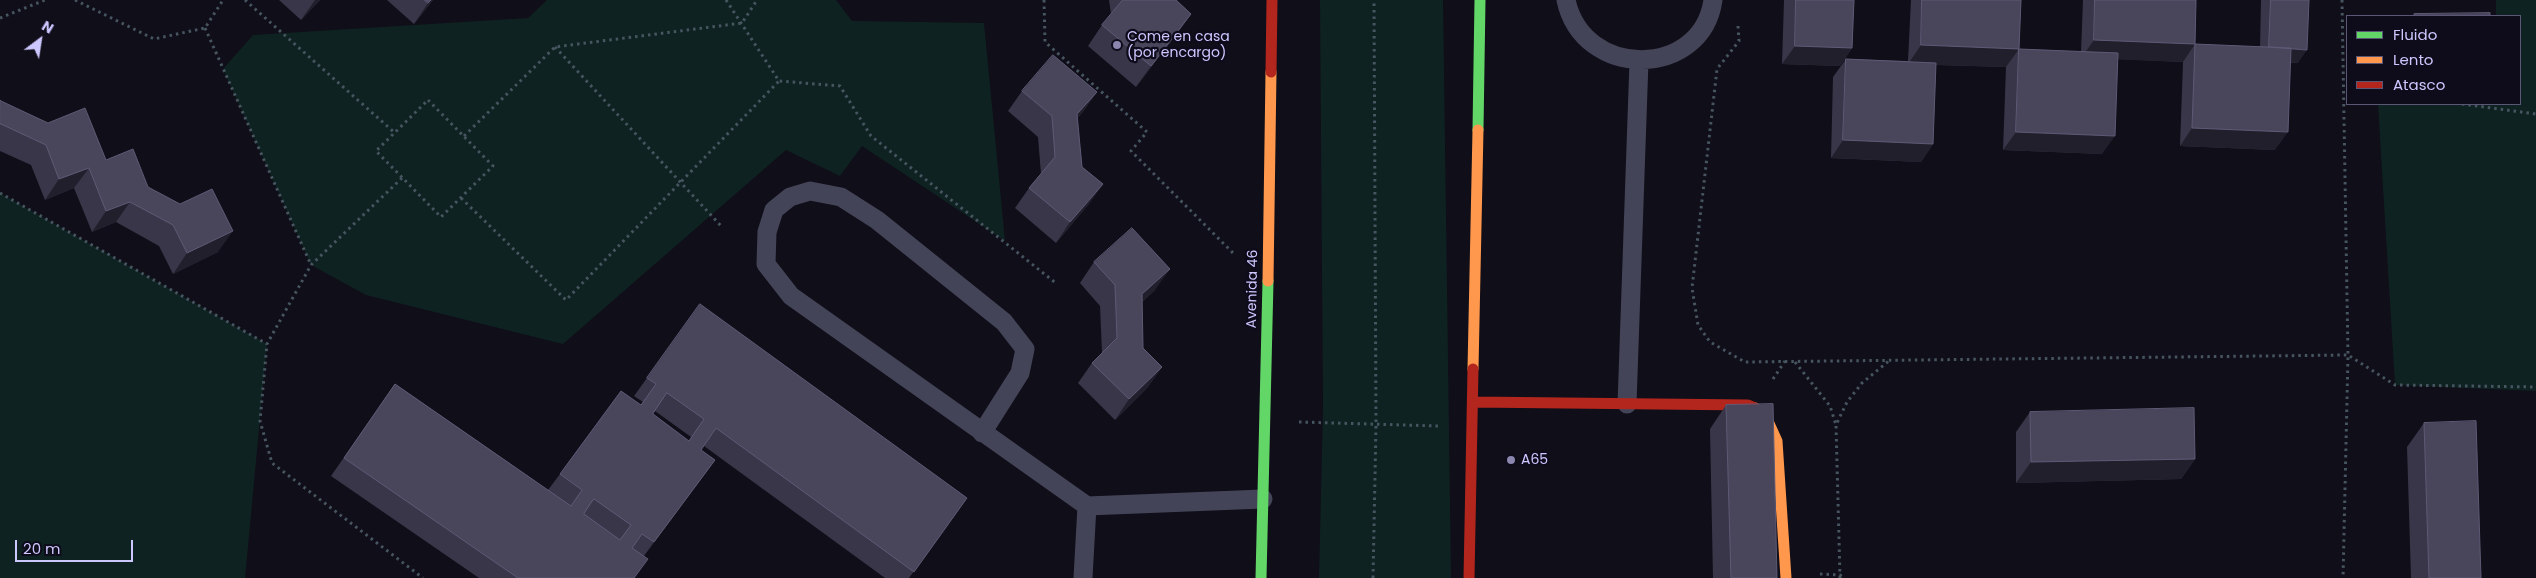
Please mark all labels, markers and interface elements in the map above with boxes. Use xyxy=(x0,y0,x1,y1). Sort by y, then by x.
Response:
north arrow xyxy=(15,15,65,65)
legend xyxy=(2346,15,2521,105)
text: N xyxy=(38,16,57,38)
text: Fluido xyxy=(2393,24,2437,45)
place label: Come en casa (por encargo) xyxy=(1127,29,1230,62)
marker: Come en casa (por encargo) xyxy=(1111,39,1123,51)
text: Lento xyxy=(2393,49,2433,70)
text: Atasco xyxy=(2393,74,2445,95)
street label: Avenida 46 xyxy=(1244,249,1262,329)
place label: A65 xyxy=(1521,452,1548,468)
marker: A65 xyxy=(1505,454,1517,466)
scale bar xyxy=(18,530,135,562)
text: 20 m xyxy=(23,538,61,559)

